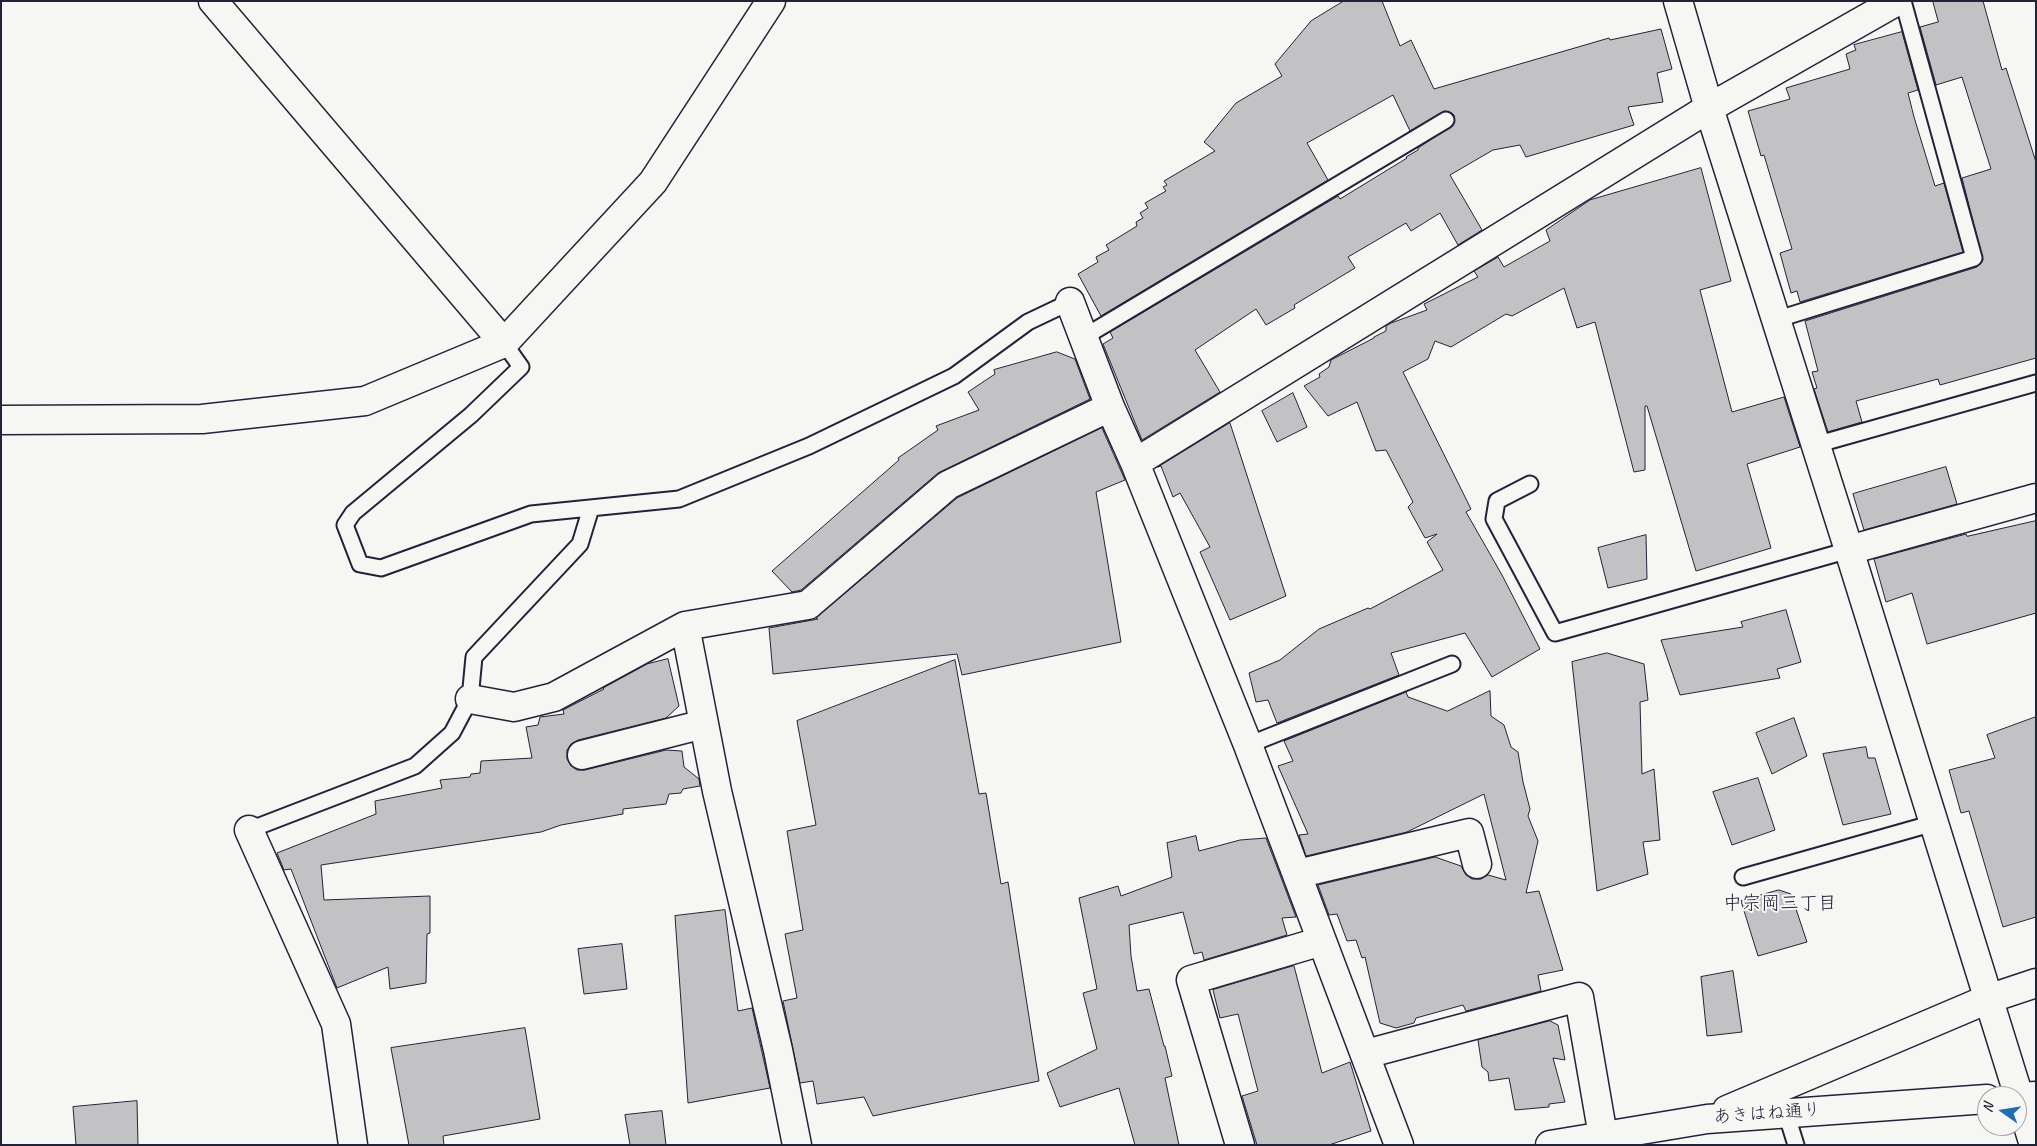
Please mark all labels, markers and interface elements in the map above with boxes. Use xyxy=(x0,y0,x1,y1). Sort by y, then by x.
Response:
district label: 中宗岡三丁目 xyxy=(1723,893,1837,915)
north arrow xyxy=(1977,1086,2027,1136)
street label: あきはね通り xyxy=(1712,1099,1822,1129)
text: N xyxy=(1979,1102,1997,1114)

